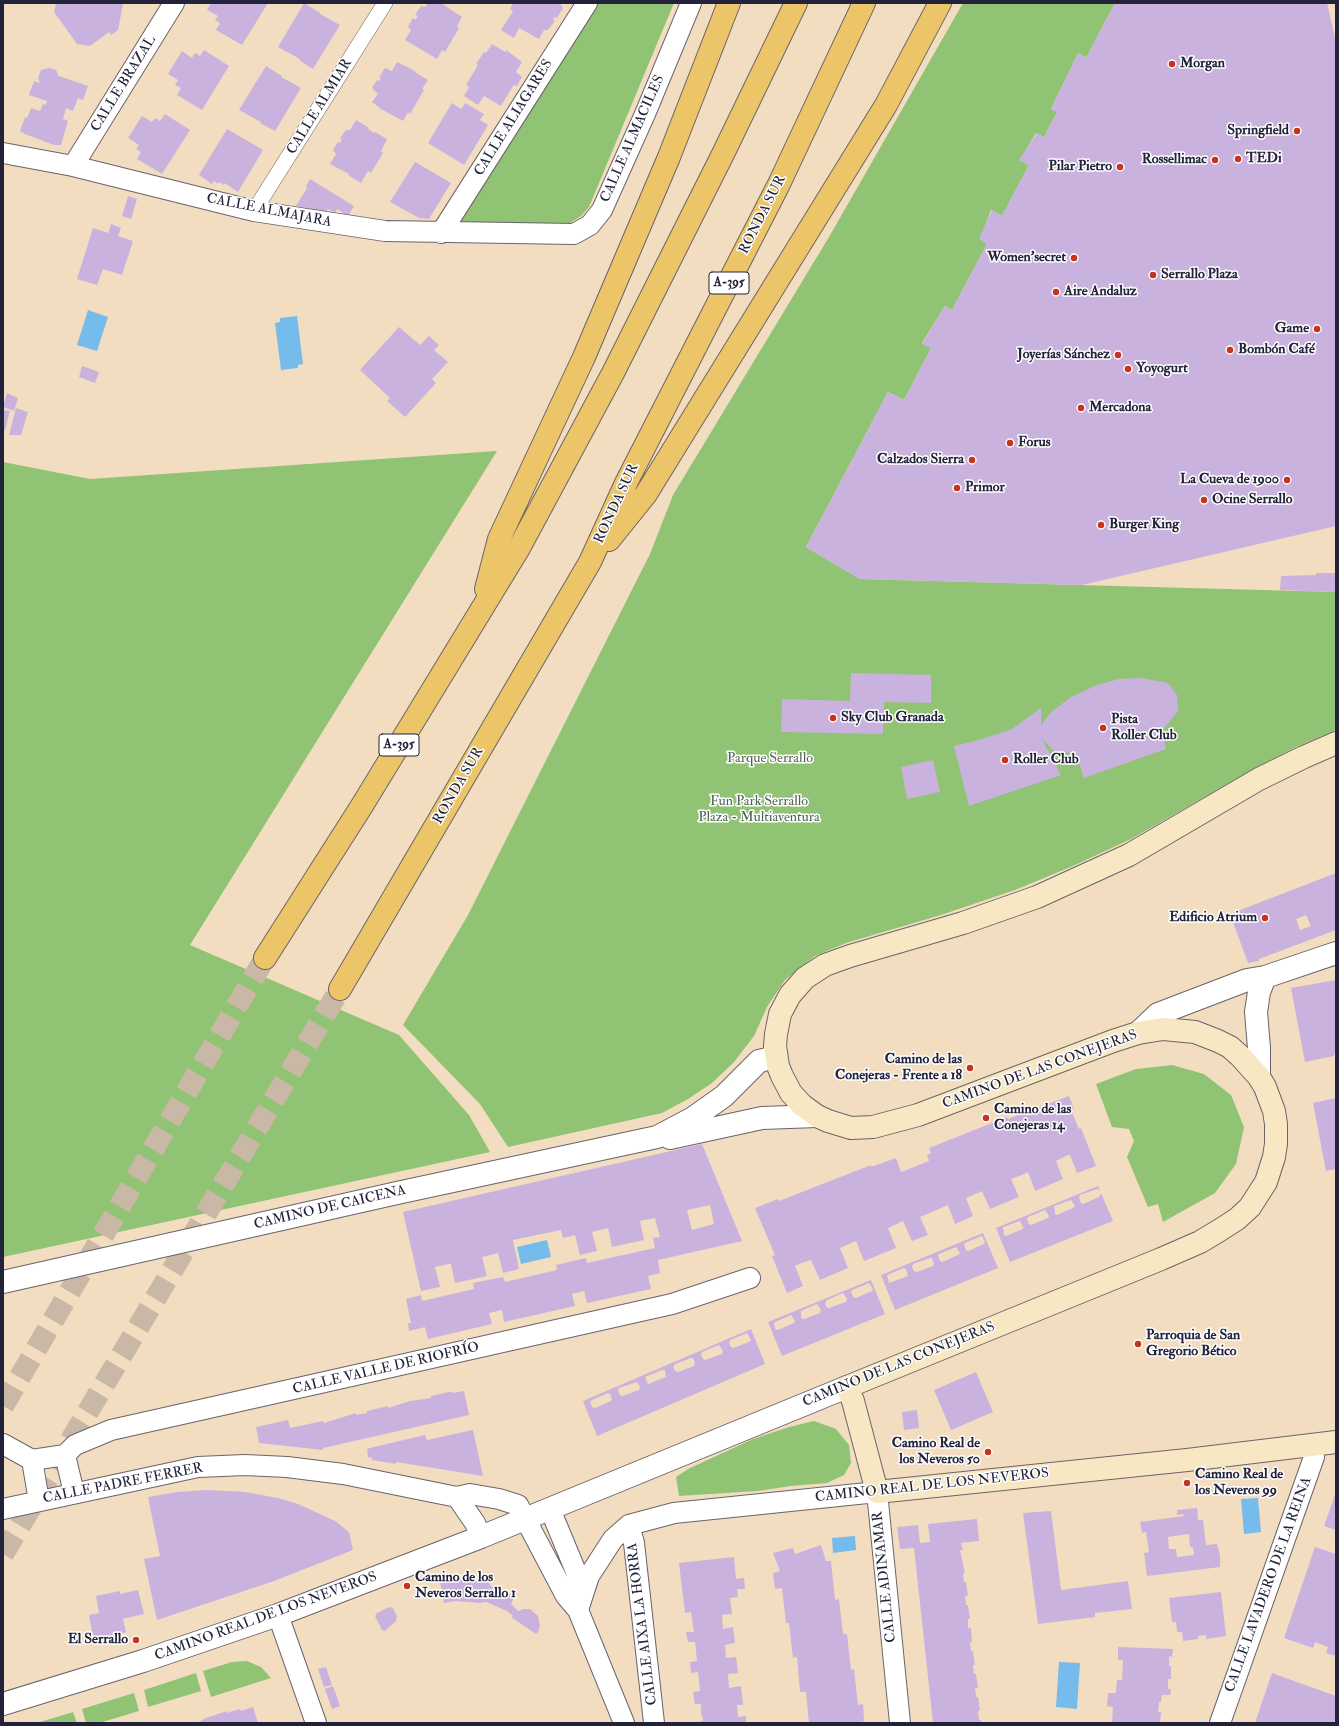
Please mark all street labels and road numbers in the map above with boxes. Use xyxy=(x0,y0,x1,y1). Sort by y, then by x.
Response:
street label: CALLE BRAZAL xyxy=(88,33,160,135)
street label: CALLE ALMIAR xyxy=(284,56,356,158)
street label: CALLE ALIAGARES xyxy=(471,57,557,179)
street label: CALLE ALMACILES xyxy=(597,73,669,205)
street label: RONDA SUR xyxy=(736,173,790,257)
street label: CALLE ALMAJARA xyxy=(205,191,333,231)
road number: A-395 xyxy=(709,272,749,294)
street label: RONDA SUR xyxy=(591,461,643,547)
road number: A-395 xyxy=(379,734,419,756)
street label: RONDA SUR xyxy=(430,745,488,827)
street label: CAMINO DE LAS CONEJERAS xyxy=(940,1027,1140,1113)
street label: CAMINO DE CAICENA xyxy=(252,1182,408,1234)
street label: CAMINO DE LAS CONEJERAS xyxy=(800,1319,998,1411)
street label: CALLE VALLE DE RIOFRÍO xyxy=(291,1339,481,1399)
street label: CALLE PADRE FERRER xyxy=(42,1460,204,1508)
street label: CAMINO REAL DE LOS NEVEROS xyxy=(814,1465,1050,1507)
street label: CALLE LAVADERO DE LA REINA xyxy=(1222,1475,1316,1695)
street label: CALLE ADINAMAR xyxy=(870,1511,900,1643)
street label: CALLE AIXA LA HORRA xyxy=(625,1542,661,1706)
street label: CAMINO REAL DE LOS NEVEROS xyxy=(153,1569,379,1665)

